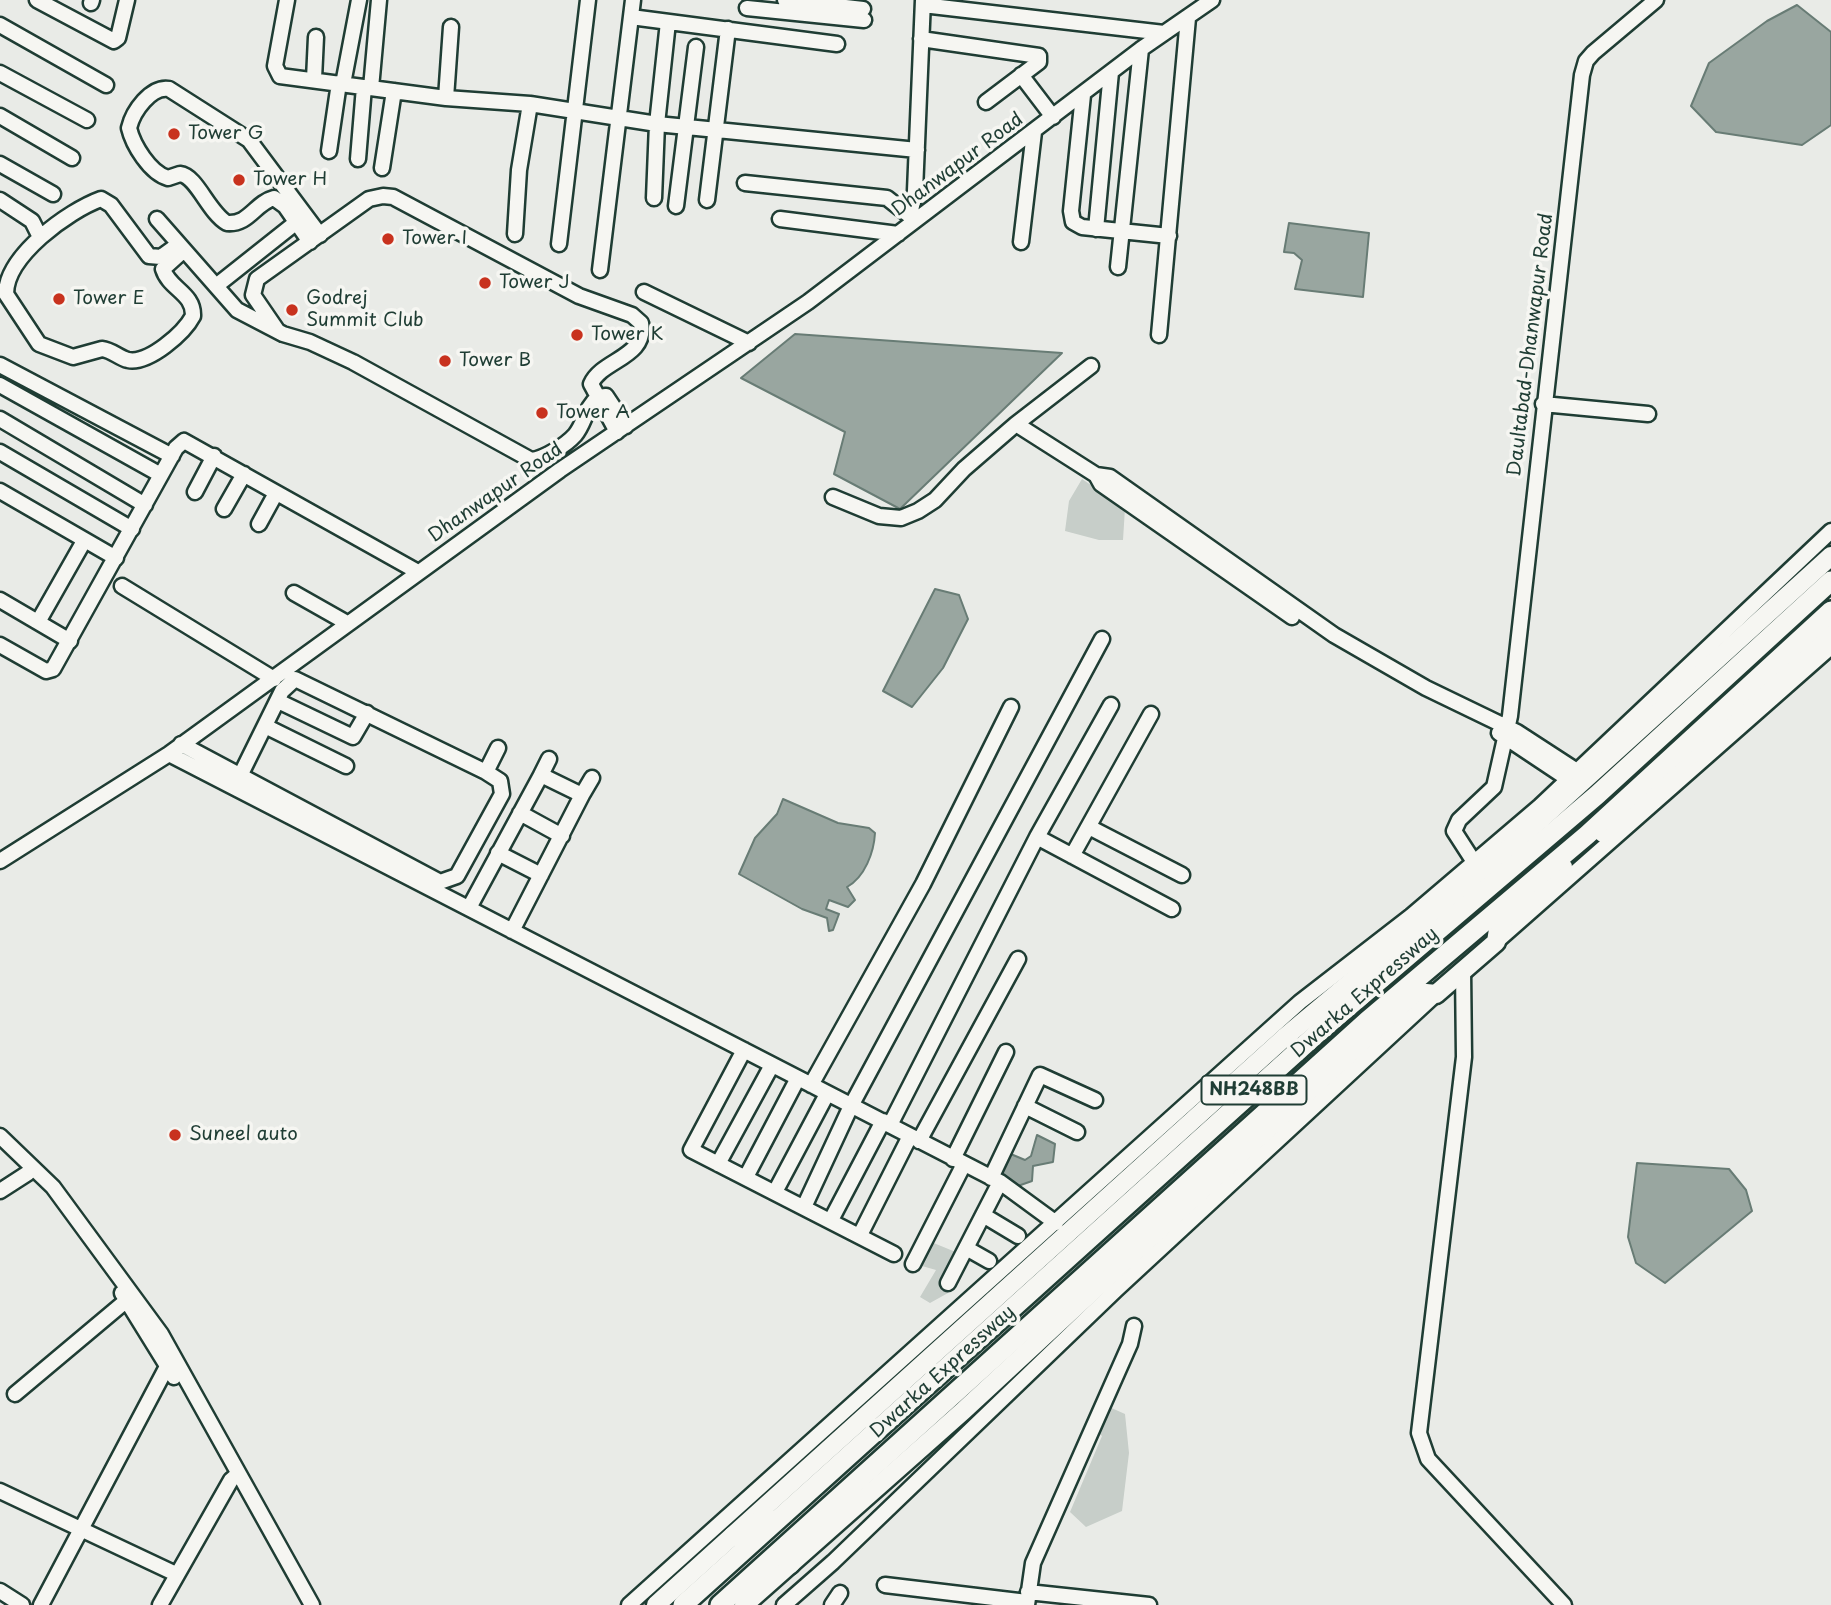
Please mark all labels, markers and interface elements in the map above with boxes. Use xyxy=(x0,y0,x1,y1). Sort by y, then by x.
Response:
street label: Dhanwapur Road xyxy=(888,108,1028,222)
place label: Tower G xyxy=(188,123,263,145)
marker: Tower G xyxy=(166,126,182,142)
place label: Tower H xyxy=(253,169,327,191)
marker: Tower H xyxy=(231,172,247,188)
street label: Daultabad-Dhanwapur Road xyxy=(1504,212,1558,478)
place label: Tower I xyxy=(402,228,467,250)
marker: Tower I xyxy=(380,231,396,247)
place label: Tower J xyxy=(499,272,570,294)
marker: Tower J xyxy=(477,275,493,291)
place label: Tower E xyxy=(73,288,144,310)
place label: Godrej Summit Club xyxy=(306,288,424,332)
marker: Tower E xyxy=(51,291,67,307)
marker: Godrej Summit Club xyxy=(284,302,300,318)
place label: Tower K xyxy=(591,324,663,346)
marker: Tower K xyxy=(569,327,585,343)
place label: Tower B xyxy=(459,350,531,372)
marker: Tower B xyxy=(437,353,453,369)
place label: Tower A xyxy=(556,402,630,424)
marker: Tower A xyxy=(534,405,550,421)
street label: Dhanwapur Road xyxy=(425,438,567,548)
street label: Dwarka Expressway xyxy=(1287,923,1443,1063)
road number: NH248BB xyxy=(1202,1076,1306,1105)
place label: Suneel auto xyxy=(189,1124,298,1146)
marker: Suneel auto xyxy=(167,1127,183,1143)
street label: Dwarka Expressway xyxy=(866,1301,1020,1443)

